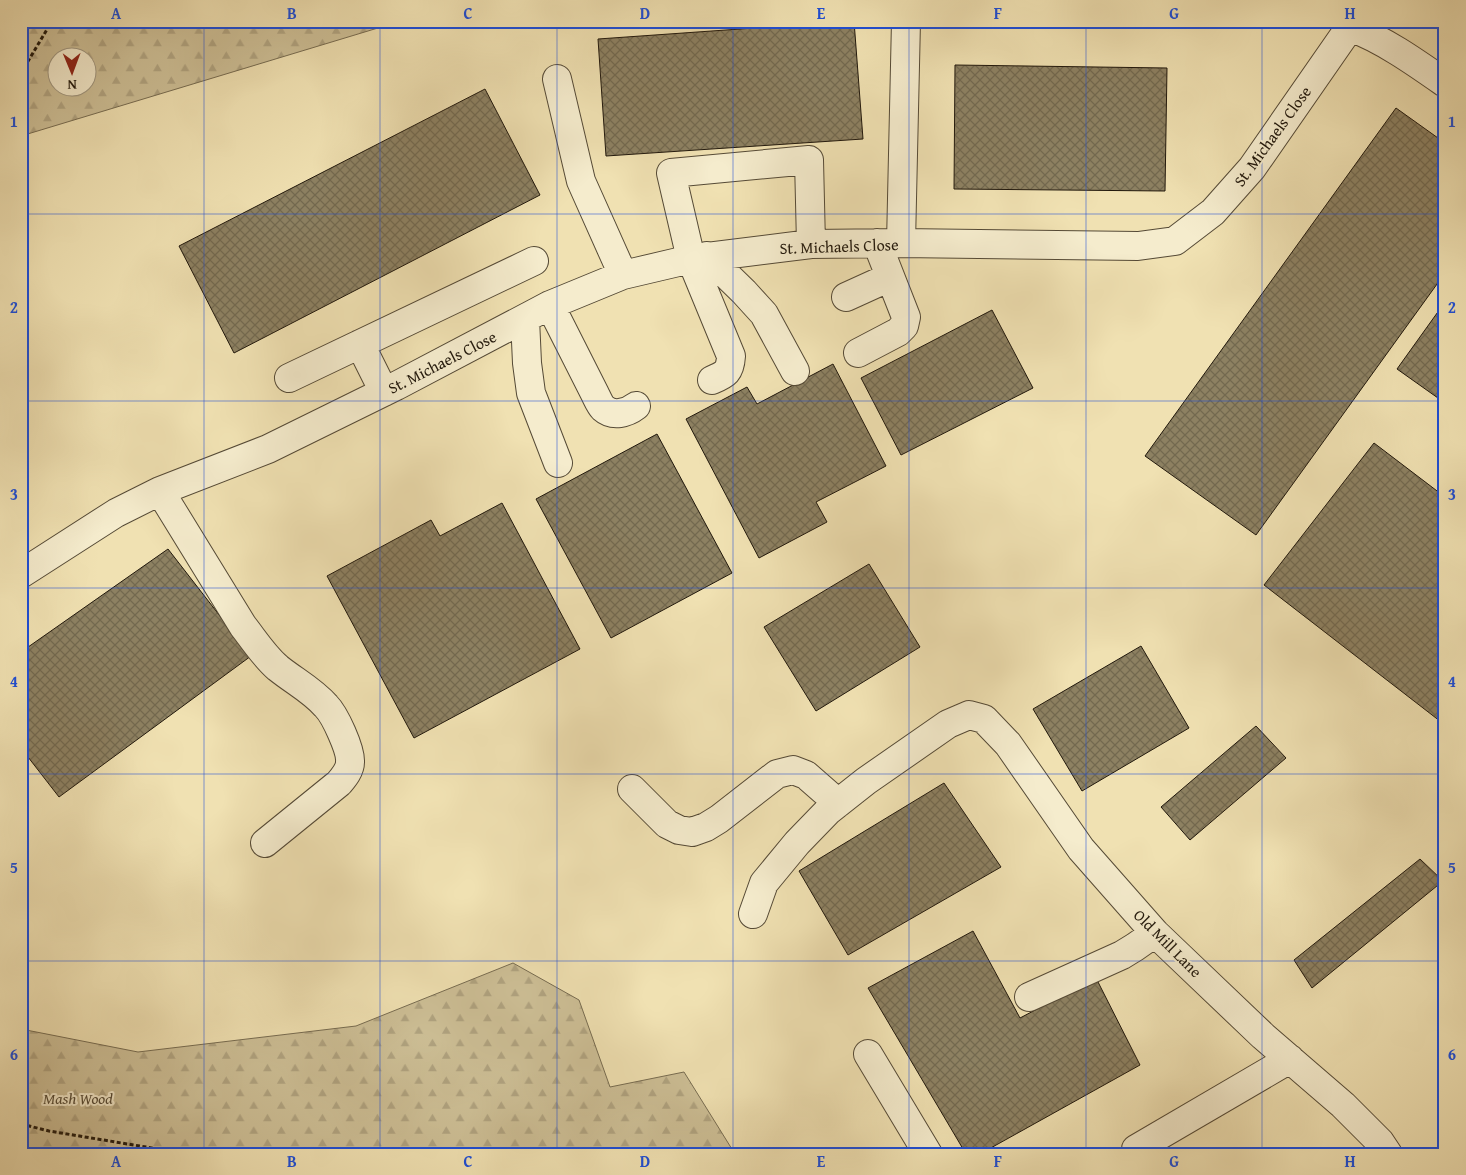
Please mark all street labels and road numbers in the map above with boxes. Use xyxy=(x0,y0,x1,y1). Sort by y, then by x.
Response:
street label: St. Michaels Close xyxy=(1227,81,1317,191)
street label: St. Michaels Close xyxy=(779,232,899,260)
street label: St. Michaels Close xyxy=(384,324,500,400)
street label: Old Mill Lane xyxy=(1128,903,1208,983)

